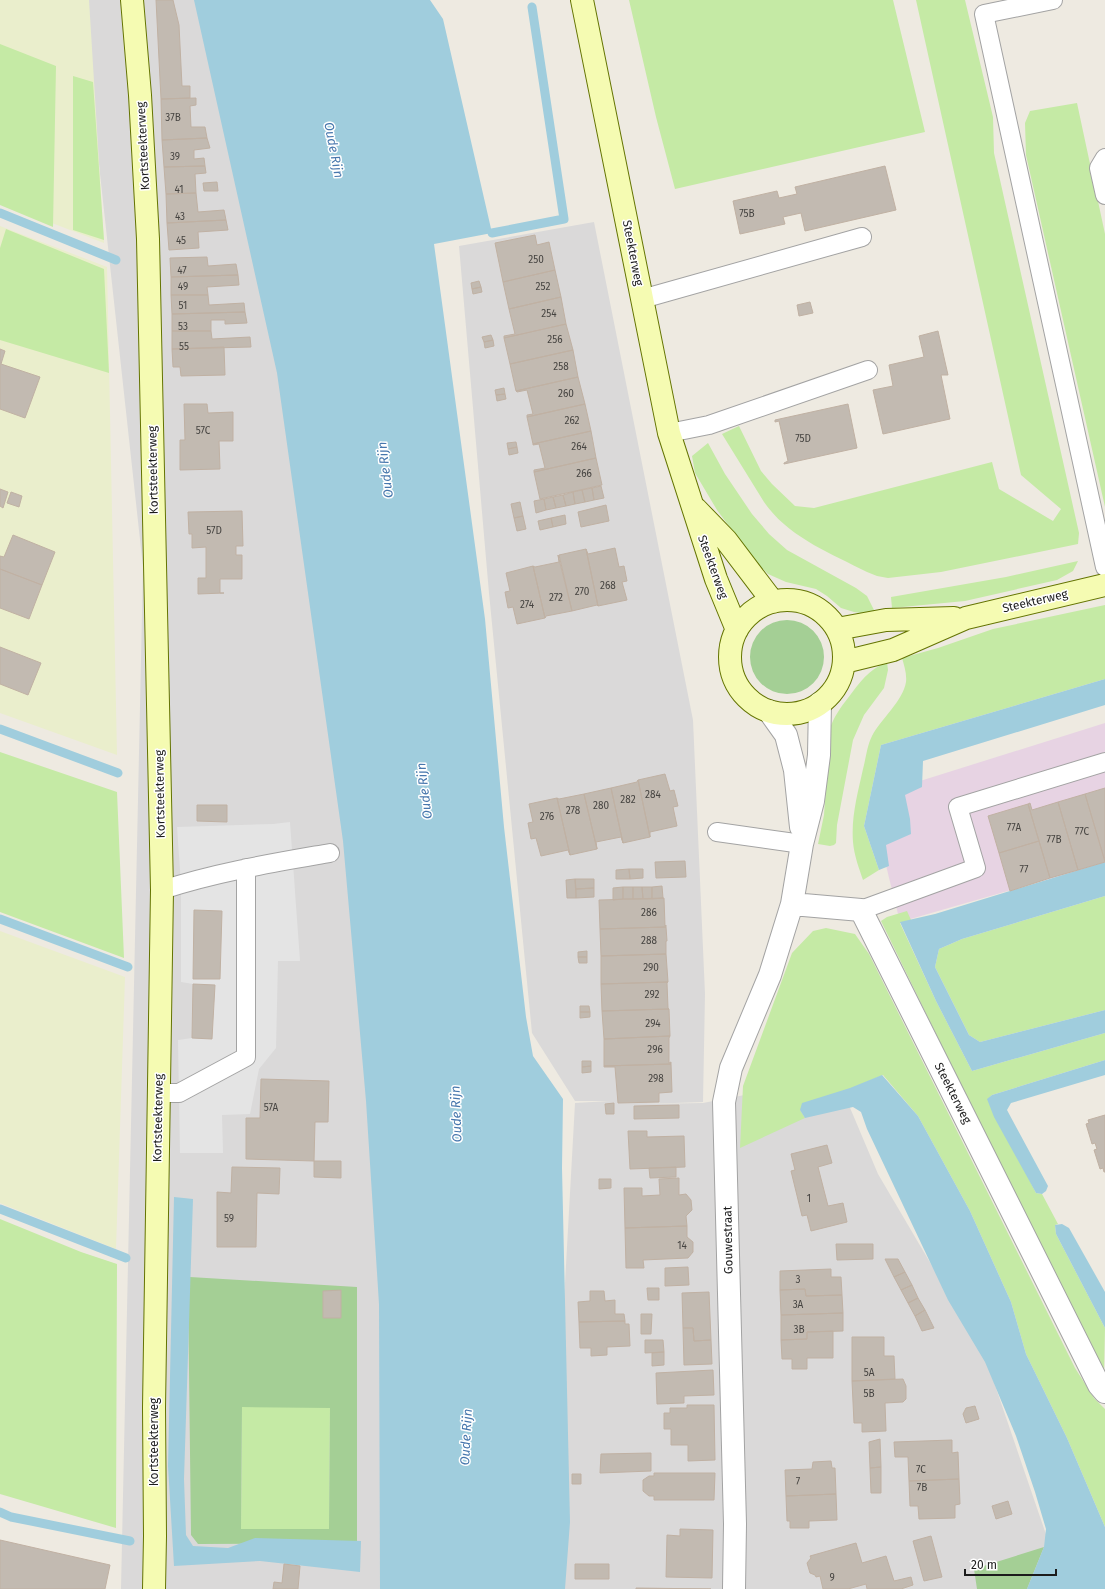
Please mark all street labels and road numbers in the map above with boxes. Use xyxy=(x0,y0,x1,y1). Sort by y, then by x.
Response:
street label: Kortsteekterweg xyxy=(134,101,152,191)
street label: Steekterweg xyxy=(620,219,646,288)
street label: Kortsteekterweg xyxy=(145,425,161,514)
street label: Steekterweg xyxy=(695,533,731,601)
street label: Steekterweg xyxy=(1001,587,1070,615)
street label: Kortsteekterweg xyxy=(152,749,168,838)
street label: Steekterweg xyxy=(932,1060,975,1127)
street label: Kortsteekterweg xyxy=(150,1073,166,1162)
street label: Gouwestraat xyxy=(720,1205,736,1274)
street label: Kortsteekterweg xyxy=(147,1397,161,1486)

